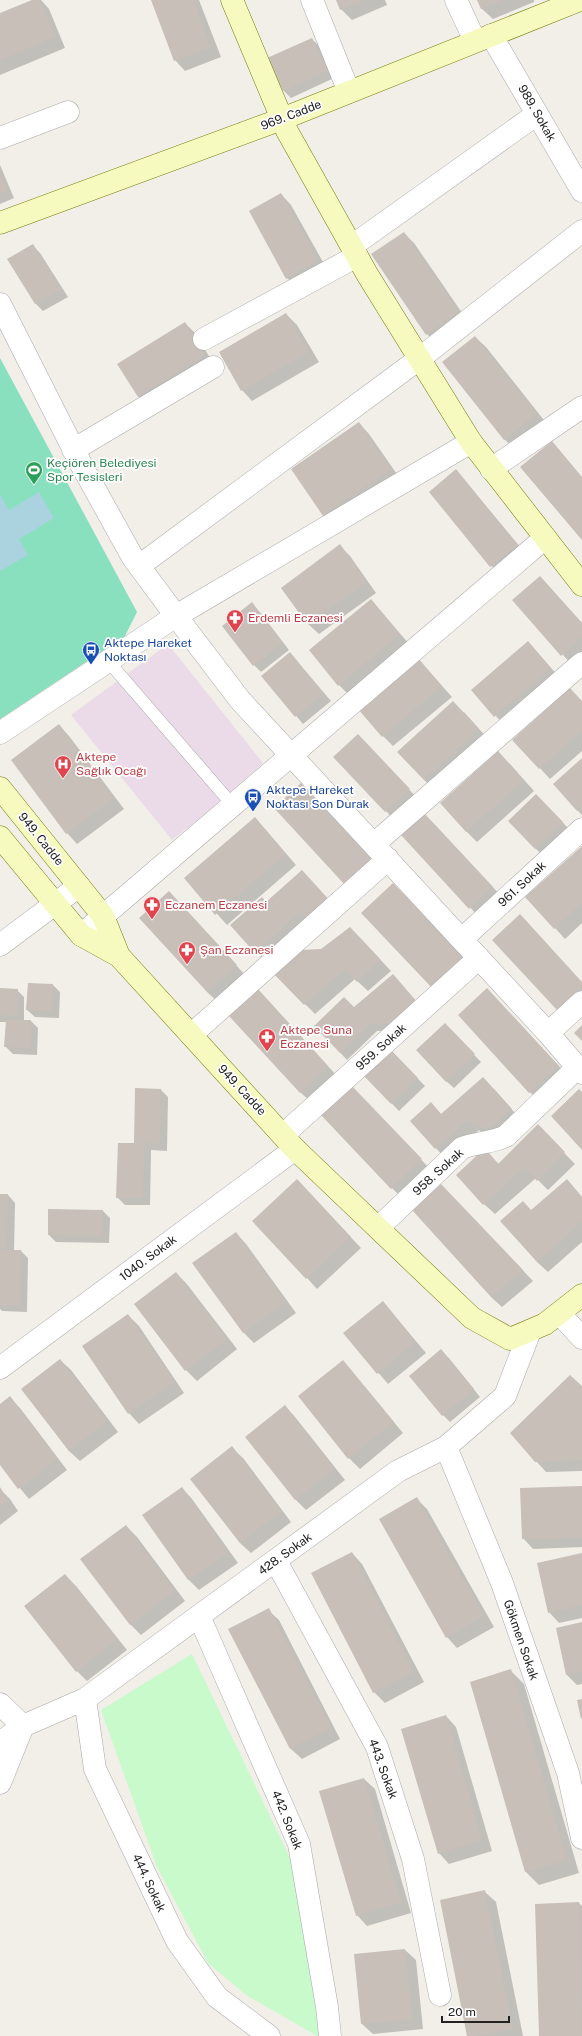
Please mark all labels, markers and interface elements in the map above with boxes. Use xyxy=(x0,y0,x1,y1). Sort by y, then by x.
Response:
street label: 989. Sokak xyxy=(515,82,559,144)
street label: 969. Cadde xyxy=(259,97,323,133)
place label: Keçiören Belediyesi Spor Tesisleri xyxy=(47,456,157,484)
sports icon: Keçiören Belediyesi Spor Tesisleri xyxy=(24,460,44,485)
pharmacy icon: Erdemli Eczanesi xyxy=(225,608,245,633)
place label: Erdemli Eczanesi xyxy=(248,611,343,625)
place label: Aktepe Hareket Noktası xyxy=(104,636,192,664)
bus stop icon: Aktepe Hareket Noktası xyxy=(81,640,101,665)
place label: Aktepe Sağlık Ocağı xyxy=(76,750,147,778)
hospital icon: Aktepe Sağlık Ocağı xyxy=(53,754,73,779)
place label: Aktepe Hareket Noktası Son Durak xyxy=(266,783,370,811)
bus stop icon: Aktepe Hareket Noktası Son Durak xyxy=(243,787,263,812)
street label: 949. Cadde xyxy=(15,810,67,868)
street label: 961. Sokak xyxy=(495,858,549,910)
pharmacy icon: Eczanem Eczanesi xyxy=(142,895,162,920)
place label: Eczanem Eczanesi xyxy=(165,898,267,912)
pharmacy icon: Şan Eczanesi xyxy=(177,940,197,965)
place label: Şan Eczanesi xyxy=(200,943,273,957)
street label: 959. Sokak xyxy=(353,1021,409,1073)
place label: Aktepe Suna Eczanesi xyxy=(280,1023,352,1051)
pharmacy icon: Aktepe Suna Eczanesi xyxy=(257,1027,277,1052)
street label: 949. Cadde xyxy=(215,1062,269,1118)
street label: 958. Sokak xyxy=(410,1145,466,1198)
street label: 1040. Sokak xyxy=(117,1232,179,1284)
street label: 428. Sokak xyxy=(255,1530,315,1578)
street label: Gökmen Sokak xyxy=(501,1598,541,1682)
street label: 443. Sokak xyxy=(366,1737,400,1801)
street label: 442. Sokak xyxy=(269,1788,305,1852)
street label: 444. Sokak xyxy=(129,1852,169,1915)
scale bar xyxy=(442,1998,509,2024)
text: 20 m xyxy=(448,2005,476,2019)

